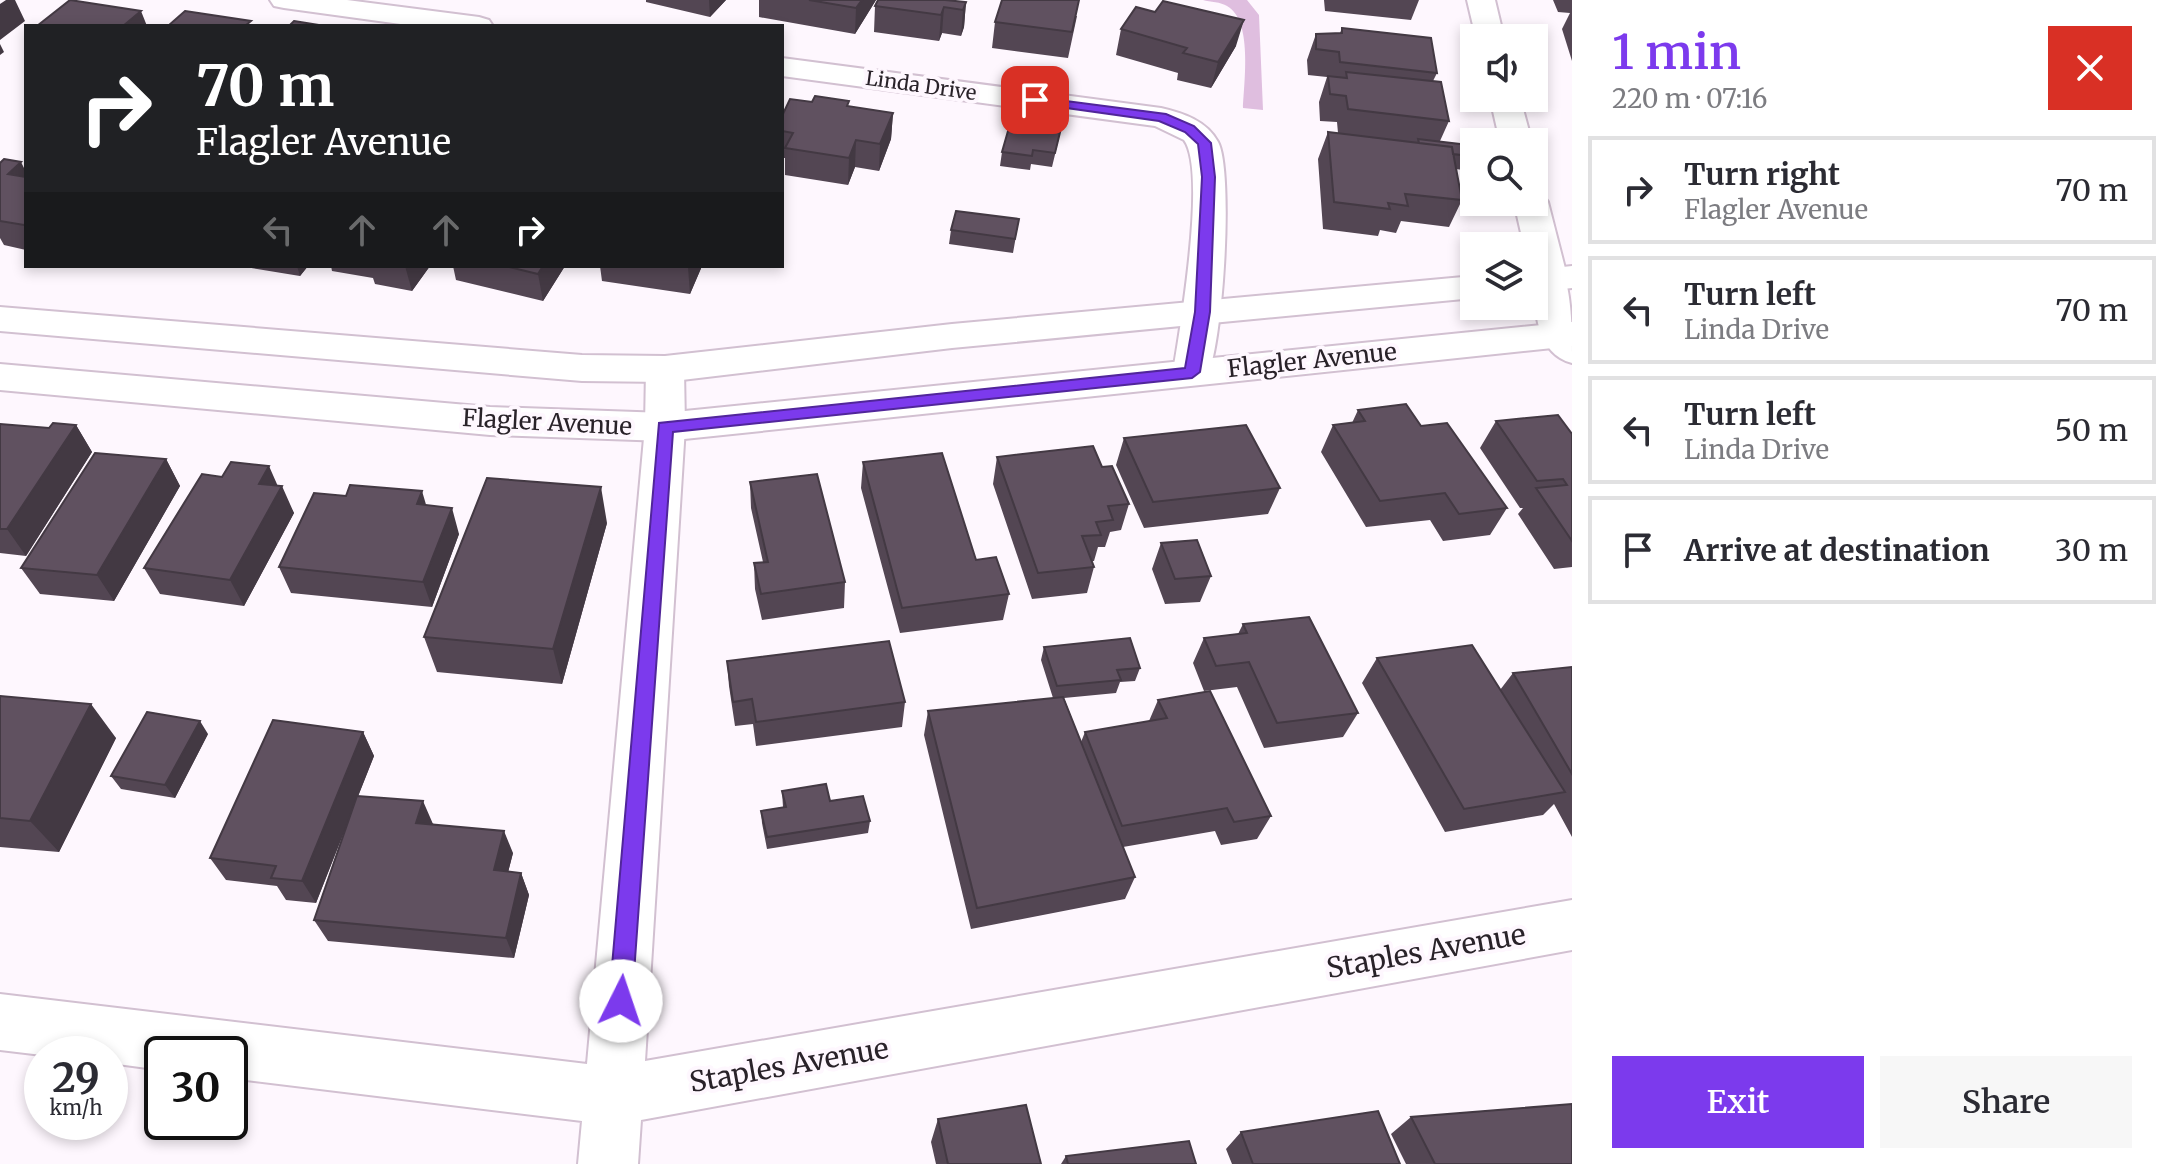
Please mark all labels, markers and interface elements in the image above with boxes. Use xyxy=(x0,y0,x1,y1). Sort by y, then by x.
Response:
text: 1 min xyxy=(1612,22,1741,82)
map controls xyxy=(1460,24,1548,320)
button: sound xyxy=(1460,24,1548,112)
button: close xyxy=(2048,26,2132,110)
text: 70 m xyxy=(196,51,334,121)
icon: right xyxy=(64,56,168,160)
street label: Linda Drive xyxy=(864,65,978,105)
pin xyxy=(1001,66,1069,134)
icon: arrive xyxy=(1013,78,1057,122)
text: 220 m · 07:16 xyxy=(1612,82,1767,115)
text: Flagler Avenue xyxy=(196,120,451,165)
button: search xyxy=(1460,128,1548,216)
text: Turn right xyxy=(1684,155,1840,193)
icon: right xyxy=(1616,168,1660,212)
text: 70 m xyxy=(2055,171,2128,209)
text: Flagler Avenue xyxy=(1684,193,1868,226)
icon: left xyxy=(256,208,300,252)
icon: ahead xyxy=(340,208,384,252)
icon: ahead xyxy=(424,208,468,252)
icon: right xyxy=(508,208,552,252)
button: layers xyxy=(1460,232,1548,320)
text: Turn left xyxy=(1684,275,1816,313)
icon: left xyxy=(1616,288,1660,332)
text: 70 m xyxy=(2055,291,2128,329)
text: Linda Drive xyxy=(1684,313,1829,346)
street label: Flagler Avenue xyxy=(1226,336,1398,384)
text: Turn left xyxy=(1684,395,1816,433)
street label: Flagler Avenue xyxy=(461,402,633,442)
icon: left xyxy=(1616,408,1660,452)
text: 50 m xyxy=(2055,411,2128,449)
text: Linda Drive xyxy=(1684,433,1829,466)
icon: arrive xyxy=(1616,528,1660,572)
text: Arrive at destination xyxy=(1684,531,1990,569)
text: 30 m xyxy=(2055,531,2128,569)
street label: Staples Avenue xyxy=(1324,916,1528,986)
position arrow xyxy=(579,959,663,1043)
street label: Staples Avenue xyxy=(687,1030,891,1100)
speed limit sign: 30 xyxy=(144,1036,248,1140)
text: 29 xyxy=(52,1053,100,1103)
button: Exit xyxy=(1612,1056,1864,1148)
button: Share xyxy=(1880,1056,2132,1148)
text: km/h xyxy=(50,1095,102,1120)

